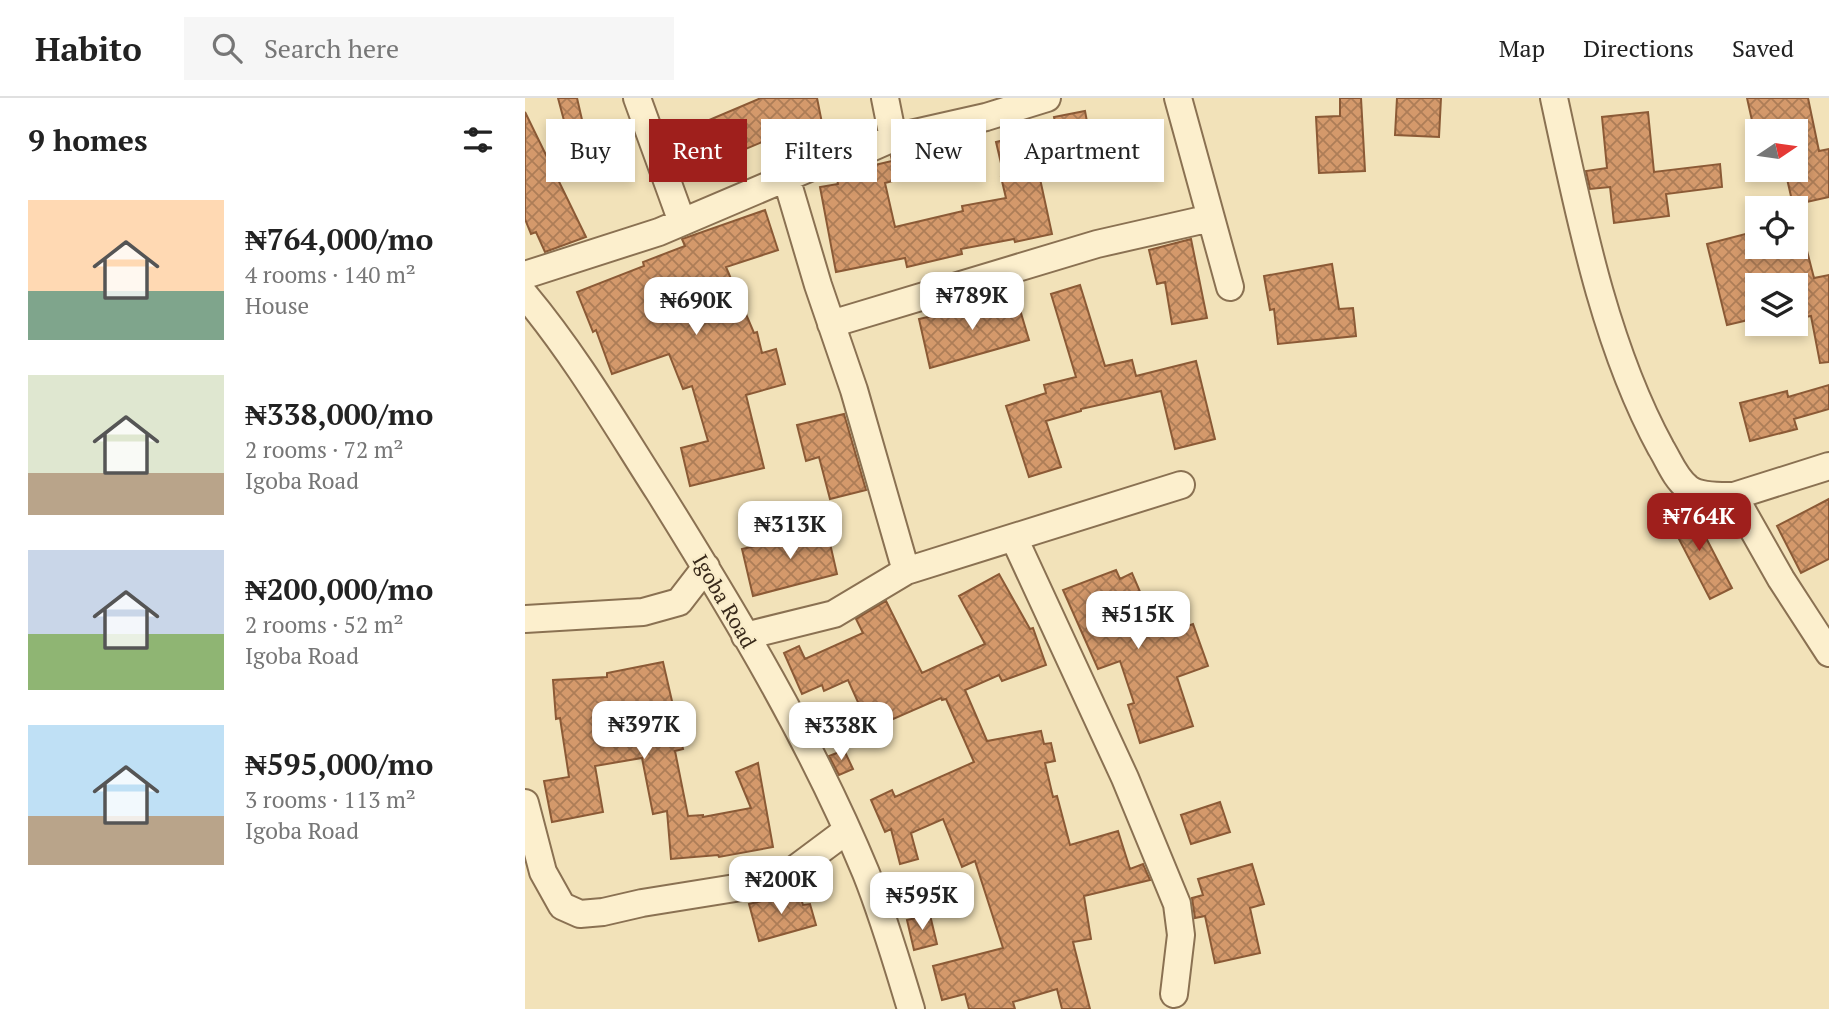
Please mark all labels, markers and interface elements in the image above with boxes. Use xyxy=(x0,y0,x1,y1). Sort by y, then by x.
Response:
search box xyxy=(184,17,674,80)
text: Habito xyxy=(35,27,142,70)
icon: search xyxy=(208,29,246,67)
text: Search here xyxy=(264,31,399,65)
text: Map xyxy=(1499,32,1545,64)
text: Directions xyxy=(1583,32,1694,64)
text: Saved xyxy=(1732,32,1794,64)
chip: Buy xyxy=(546,119,635,182)
chip: Rent xyxy=(649,119,747,182)
chip: Filters xyxy=(761,119,877,182)
chip: New xyxy=(891,119,986,182)
chip: Apartment xyxy=(1000,119,1164,182)
north arrow xyxy=(1745,119,1808,182)
map controls xyxy=(1745,119,1808,336)
text: 9 homes xyxy=(28,120,147,160)
icon: filters xyxy=(459,121,497,159)
button: locate xyxy=(1745,196,1808,259)
text: ₦764,000/mo xyxy=(245,219,433,259)
icon: home xyxy=(84,228,168,312)
text: 4 rooms · 140 m² xyxy=(245,259,416,290)
pin: ₦789K xyxy=(923,272,1021,332)
button: layers xyxy=(1745,273,1808,336)
pin: ₦690K xyxy=(647,278,745,337)
text: ₦789K xyxy=(936,279,1008,310)
text: ₦690K xyxy=(660,284,732,315)
text: House xyxy=(245,290,309,321)
text: ₦338,000/mo xyxy=(245,394,433,434)
icon: home xyxy=(84,403,168,487)
text: 2 rooms · 72 m² xyxy=(245,434,404,465)
text: Igoba Road xyxy=(245,465,359,496)
pin: ₦764K xyxy=(1650,494,1748,553)
text: ₦764K xyxy=(1663,500,1735,531)
pin: ₦313K xyxy=(741,502,839,561)
text: ₦313K xyxy=(754,508,826,539)
street label: Igoba Road xyxy=(687,549,763,653)
text: ₦200,000/mo xyxy=(245,569,433,609)
icon: home xyxy=(84,578,168,662)
pin: ₦515K xyxy=(1089,592,1187,651)
text: ₦515K xyxy=(1102,598,1174,629)
text: 2 rooms · 52 m² xyxy=(245,609,404,640)
text: Igoba Road xyxy=(245,640,359,671)
pin: ₦397K xyxy=(595,702,693,761)
pin: ₦338K xyxy=(792,702,890,762)
text: ₦397K xyxy=(608,708,680,739)
text: ₦338K xyxy=(805,709,877,740)
text: ₦595,000/mo xyxy=(245,744,433,784)
icon: home xyxy=(84,753,168,837)
text: 3 rooms · 113 m² xyxy=(245,784,416,815)
text: Igoba Road xyxy=(245,815,359,846)
pin: ₦200K xyxy=(732,856,830,916)
text: ₦200K xyxy=(745,863,817,894)
pin: ₦595K xyxy=(873,872,971,932)
text: ₦595K xyxy=(886,879,958,910)

